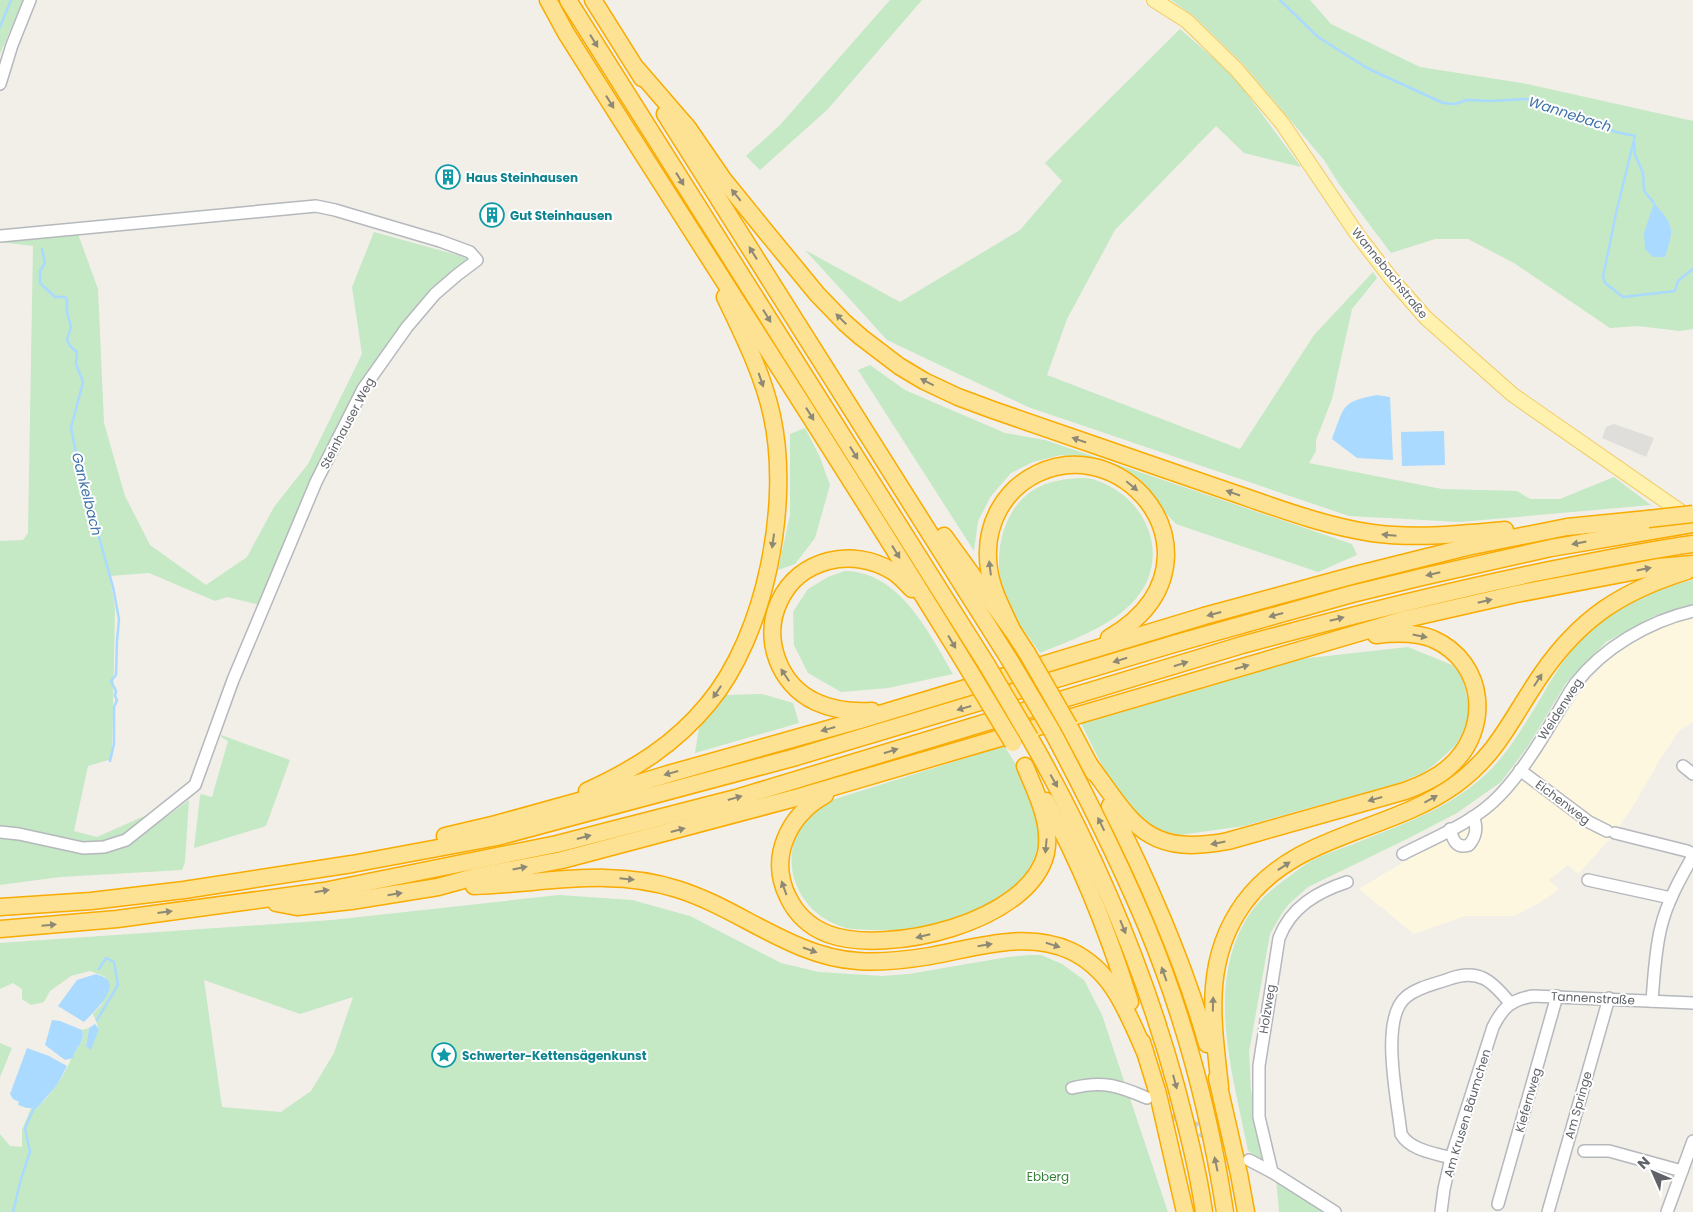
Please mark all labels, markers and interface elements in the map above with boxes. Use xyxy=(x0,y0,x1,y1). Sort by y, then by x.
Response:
one-way arrow xyxy=(589,35,598,48)
water label: Wannebach xyxy=(1526,91,1614,137)
one-way arrow xyxy=(605,95,614,108)
building icon: Haus Steinhausen xyxy=(435,164,461,190)
place label: Haus Steinhausen xyxy=(466,169,578,186)
one-way arrow xyxy=(676,172,685,185)
one-way arrow xyxy=(730,188,741,201)
building icon: Gut Steinhausen xyxy=(479,202,505,228)
place label: Gut Steinhausen xyxy=(510,207,612,224)
street label: Wannebachstraße xyxy=(1348,224,1432,322)
one-way arrow xyxy=(748,247,758,260)
one-way arrow xyxy=(762,309,772,323)
one-way arrow xyxy=(835,313,847,325)
one-way arrow xyxy=(758,373,766,388)
street label: Steinhauser Weg xyxy=(316,374,378,472)
one-way arrow xyxy=(920,378,935,386)
one-way arrow xyxy=(805,407,814,420)
one-way arrow xyxy=(1071,436,1086,444)
one-way arrow xyxy=(849,447,858,460)
water label: Gankelbach xyxy=(67,450,107,538)
one-way arrow xyxy=(1126,480,1139,491)
one-way arrow xyxy=(1225,489,1240,497)
one-way arrow xyxy=(1381,531,1397,539)
one-way arrow xyxy=(769,533,777,549)
one-way arrow xyxy=(1570,540,1586,548)
one-way arrow xyxy=(891,545,900,558)
one-way arrow xyxy=(986,559,994,575)
one-way arrow xyxy=(1637,565,1653,573)
one-way arrow xyxy=(1426,570,1441,578)
one-way arrow xyxy=(1478,597,1493,605)
one-way arrow xyxy=(1206,610,1221,618)
one-way arrow xyxy=(1268,612,1283,620)
one-way arrow xyxy=(1329,615,1344,623)
one-way arrow xyxy=(1412,632,1427,640)
one-way arrow xyxy=(947,635,957,649)
one-way arrow xyxy=(1112,657,1127,665)
one-way arrow xyxy=(1173,659,1188,667)
one-way arrow xyxy=(1234,662,1249,670)
one-way arrow xyxy=(780,668,790,682)
one-way arrow xyxy=(1533,673,1543,686)
street label: Weidenweg xyxy=(1534,675,1586,743)
one-way arrow xyxy=(712,685,722,698)
one-way arrow xyxy=(957,704,972,712)
one-way arrow xyxy=(820,726,835,734)
one-way arrow xyxy=(884,746,899,754)
one-way arrow xyxy=(664,770,679,778)
one-way arrow xyxy=(1050,773,1058,788)
street label: Eichenweg xyxy=(1532,776,1594,828)
one-way arrow xyxy=(728,793,743,801)
one-way arrow xyxy=(1424,795,1439,803)
one-way arrow xyxy=(1367,796,1382,804)
one-way arrow xyxy=(1096,817,1105,832)
one-way arrow xyxy=(671,826,686,834)
one-way arrow xyxy=(576,832,591,840)
one-way arrow xyxy=(1042,838,1050,854)
one-way arrow xyxy=(1210,839,1226,847)
one-way arrow xyxy=(1277,861,1291,870)
one-way arrow xyxy=(512,864,528,872)
one-way arrow xyxy=(619,875,635,883)
one-way arrow xyxy=(780,880,787,895)
one-way arrow xyxy=(314,887,330,895)
one-way arrow xyxy=(387,890,403,898)
one-way arrow xyxy=(157,908,173,916)
one-way arrow xyxy=(41,920,57,928)
one-way arrow xyxy=(1120,920,1128,935)
one-way arrow xyxy=(915,932,930,940)
one-way arrow xyxy=(977,941,993,949)
one-way arrow xyxy=(1046,942,1061,949)
one-way arrow xyxy=(802,947,817,954)
one-way arrow xyxy=(1160,966,1168,981)
street label: Holzweg xyxy=(1255,983,1279,1035)
street label: Tannenstraße xyxy=(1551,987,1635,1009)
one-way arrow xyxy=(1209,996,1217,1012)
place icon: Schwerter-Kettensägenkunst xyxy=(431,1042,457,1068)
place label: Schwerter-Kettensägenkunst xyxy=(462,1047,647,1064)
street label: Am Krusen Bäumchen xyxy=(1439,1047,1495,1179)
street label: Kiefernweg xyxy=(1511,1066,1545,1134)
street label: Am Springe xyxy=(1560,1069,1596,1141)
one-way arrow xyxy=(1171,1074,1179,1089)
north arrow xyxy=(1628,1147,1678,1197)
text: N xyxy=(1633,1152,1655,1174)
one-way arrow xyxy=(1212,1157,1220,1172)
park label: Ebberg xyxy=(1027,1168,1069,1185)

